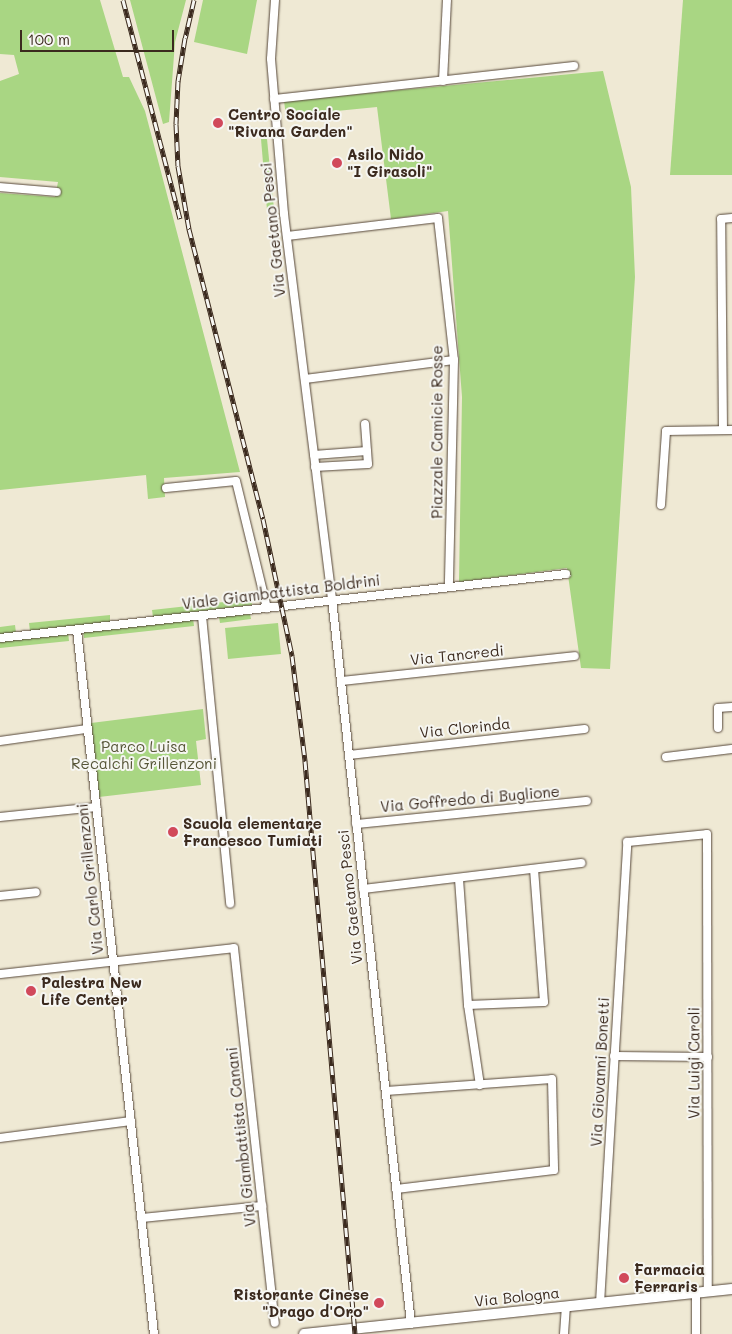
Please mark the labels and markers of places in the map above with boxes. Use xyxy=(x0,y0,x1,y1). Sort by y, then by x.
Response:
place label: Centro Sociale "Rivana Garden" xyxy=(228,105,353,140)
marker: Centro Sociale "Rivana Garden" xyxy=(212,117,224,129)
place label: Asilo Nido "I Girasoli" xyxy=(347,145,433,180)
marker: Asilo Nido "I Girasoli" xyxy=(331,157,343,169)
place label: Scuola elementare Francesco Tumiati xyxy=(183,814,323,849)
marker: Scuola elementare Francesco Tumiati xyxy=(167,826,179,838)
place label: Palestra New Life Center xyxy=(41,973,142,1008)
marker: Palestra New Life Center xyxy=(25,985,37,997)
place label: Farmacia Ferraris xyxy=(634,1260,705,1295)
marker: Farmacia Ferraris xyxy=(618,1272,630,1284)
place label: Ristorante Cinese "Drago d'Oro" xyxy=(233,1285,369,1320)
marker: Ristorante Cinese "Drago d'Oro" xyxy=(373,1297,385,1309)

